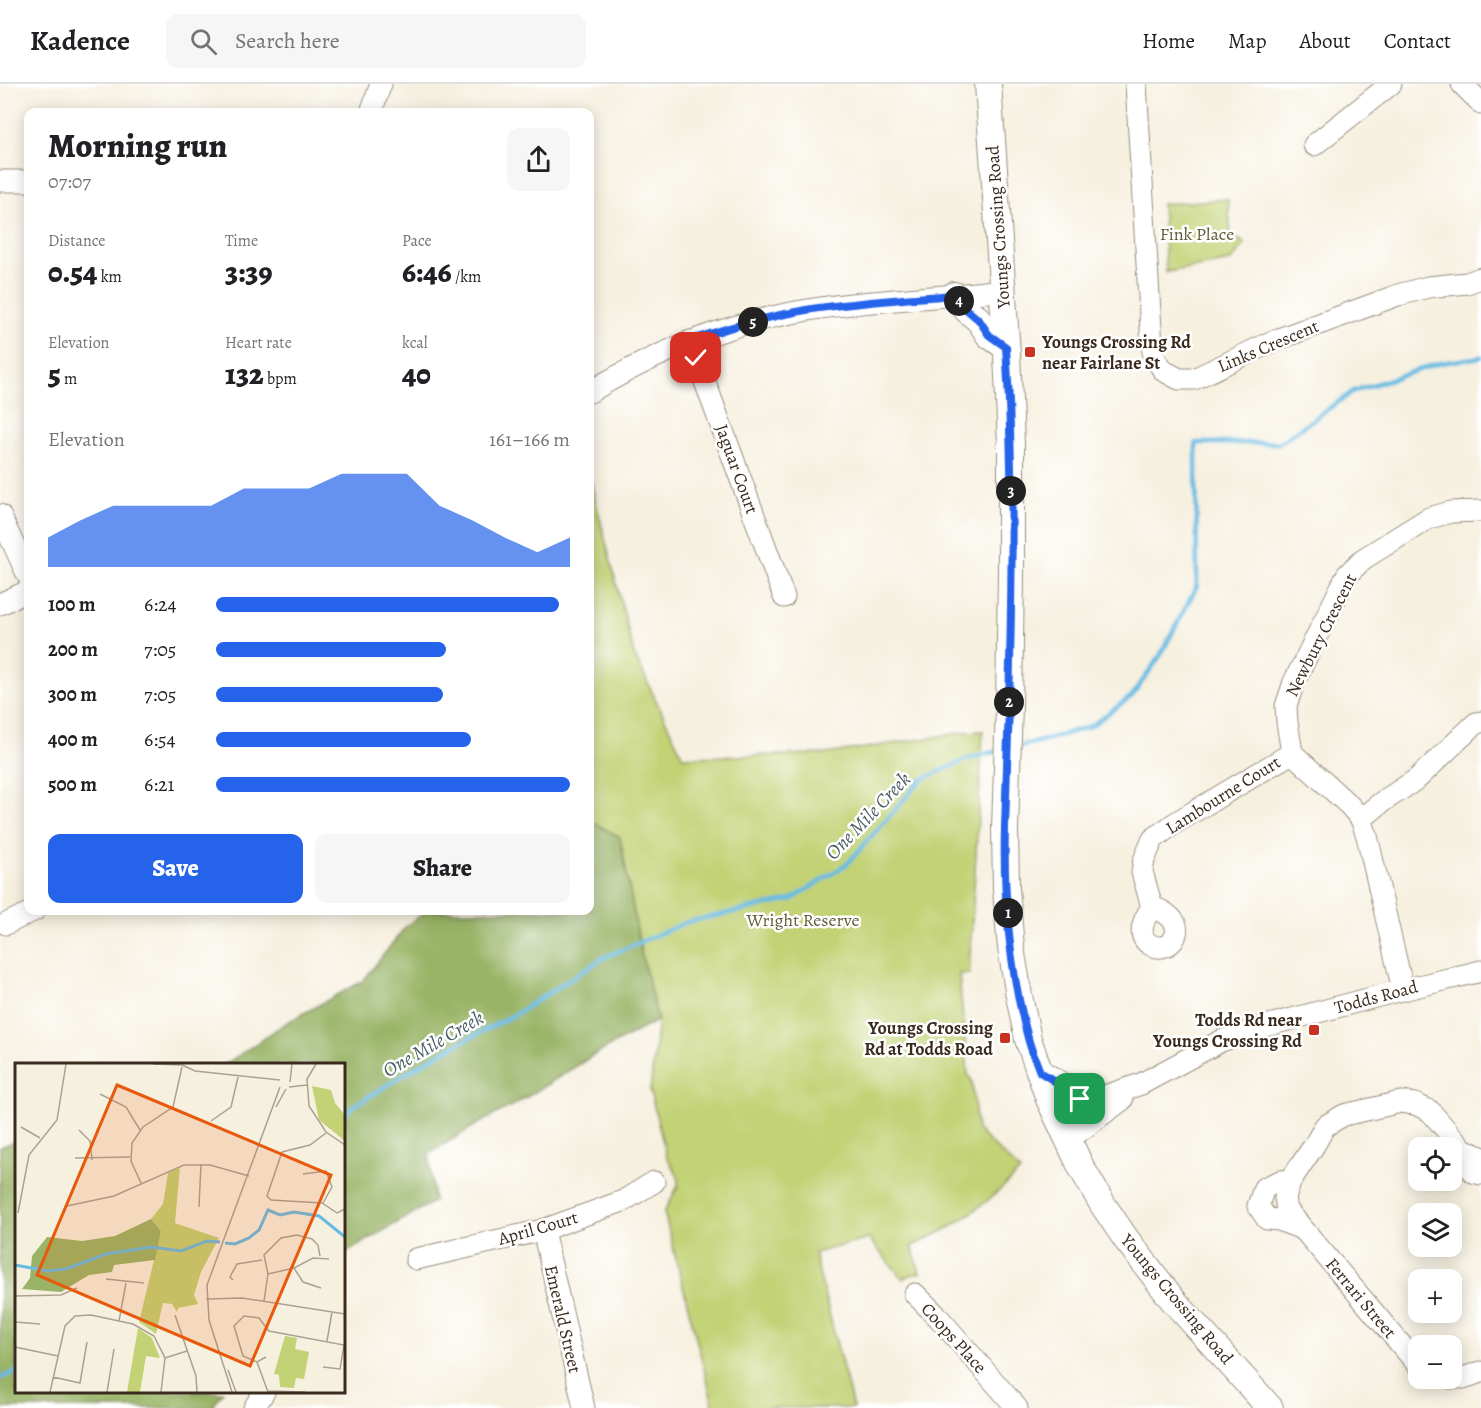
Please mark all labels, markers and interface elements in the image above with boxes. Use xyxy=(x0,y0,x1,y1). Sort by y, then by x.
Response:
search box xyxy=(166,14,586,68)
text: Kadence xyxy=(30,22,130,60)
icon: search xyxy=(187,25,220,58)
text: Search here xyxy=(235,26,340,56)
text: Home xyxy=(1142,27,1195,55)
text: Map xyxy=(1228,27,1266,55)
text: About xyxy=(1299,27,1351,55)
text: Contact xyxy=(1384,27,1451,55)
text: Morning run xyxy=(48,123,227,168)
button: share xyxy=(507,128,570,191)
street label: Youngs Crossing Road xyxy=(980,144,1016,310)
text: 07:07 xyxy=(48,168,91,195)
park label: Fink Place xyxy=(1160,222,1234,246)
text: Distance xyxy=(48,230,105,252)
text: Time xyxy=(225,230,258,252)
text: Pace xyxy=(402,230,432,252)
text: 0.54 xyxy=(48,252,97,292)
text: 3:39 xyxy=(225,252,272,292)
text: 6:46 xyxy=(402,252,452,292)
text: km xyxy=(97,266,122,288)
text: /km xyxy=(452,266,481,288)
pin: 4 xyxy=(944,286,974,316)
text: 4 xyxy=(955,290,963,312)
pin: 5 xyxy=(738,307,768,337)
text: 5 xyxy=(750,311,756,333)
street label: Links Crescent xyxy=(1214,314,1322,378)
place label: Youngs Crossing Rd near Fairlane St xyxy=(1041,330,1191,375)
text: Elevation xyxy=(48,332,109,354)
text: Heart rate xyxy=(225,332,292,354)
text: kcal xyxy=(402,332,428,354)
pin xyxy=(670,332,721,383)
icon: check xyxy=(679,341,712,374)
marker: Youngs Crossing Rd near Fairlane St xyxy=(1023,345,1037,359)
text: 5 xyxy=(48,354,61,394)
text: 132 xyxy=(225,354,264,394)
text: 40 xyxy=(402,354,431,394)
text: m xyxy=(61,368,77,390)
text: bpm xyxy=(264,368,297,390)
street label: Jaguar Court xyxy=(710,421,764,517)
text: Elevation xyxy=(48,426,125,453)
text: 161–166 m xyxy=(489,426,570,453)
pin: 3 xyxy=(996,476,1026,506)
text: 3 xyxy=(1008,480,1014,502)
street label: Newbury Crescent xyxy=(1280,569,1362,701)
text: 100 m xyxy=(48,591,96,618)
text: 6:24 xyxy=(144,591,177,618)
text: 200 m xyxy=(48,636,98,663)
text: 7:05 xyxy=(144,636,176,663)
text: 300 m xyxy=(48,681,97,708)
text: 7:05 xyxy=(144,681,176,708)
pin: 2 xyxy=(994,687,1024,717)
text: 2 xyxy=(1005,691,1013,713)
text: 400 m xyxy=(48,726,98,753)
text: 6:54 xyxy=(144,726,176,753)
street label: Lambourne Court xyxy=(1161,750,1285,840)
water label: One Mile Creek xyxy=(819,766,917,866)
text: 500 m xyxy=(48,771,97,798)
text: 6:21 xyxy=(144,771,174,798)
button: Save xyxy=(48,834,303,903)
button: Share xyxy=(315,834,570,903)
pin: 1 xyxy=(993,898,1023,928)
text: 1 xyxy=(1005,902,1011,924)
park label: Wright Reserve xyxy=(746,908,859,932)
street label: Todds Road xyxy=(1332,974,1421,1020)
water label: One Mile Creek xyxy=(378,1004,488,1084)
place label: Todds Rd near Youngs Crossing Rd xyxy=(1152,1008,1303,1053)
place label: Youngs Crossing Rd at Todds Road xyxy=(864,1016,994,1061)
marker: Todds Rd near Youngs Crossing Rd xyxy=(1307,1023,1321,1037)
marker: Youngs Crossing Rd at Todds Road xyxy=(998,1031,1012,1045)
inset map xyxy=(15,1063,345,1393)
pin xyxy=(1054,1073,1105,1124)
icon: arrive xyxy=(1063,1082,1096,1115)
map controls xyxy=(1408,1137,1462,1389)
button: locate xyxy=(1408,1137,1462,1191)
button: layers xyxy=(1408,1203,1462,1257)
street label: April Court xyxy=(494,1205,581,1251)
street label: Youngs Crossing Road xyxy=(1115,1228,1239,1370)
street label: Ferrari Street xyxy=(1320,1253,1402,1343)
street label: Emerald Street xyxy=(539,1263,587,1375)
button: + xyxy=(1408,1269,1462,1323)
street label: Coops Place xyxy=(916,1298,992,1378)
button: − xyxy=(1408,1335,1462,1389)

